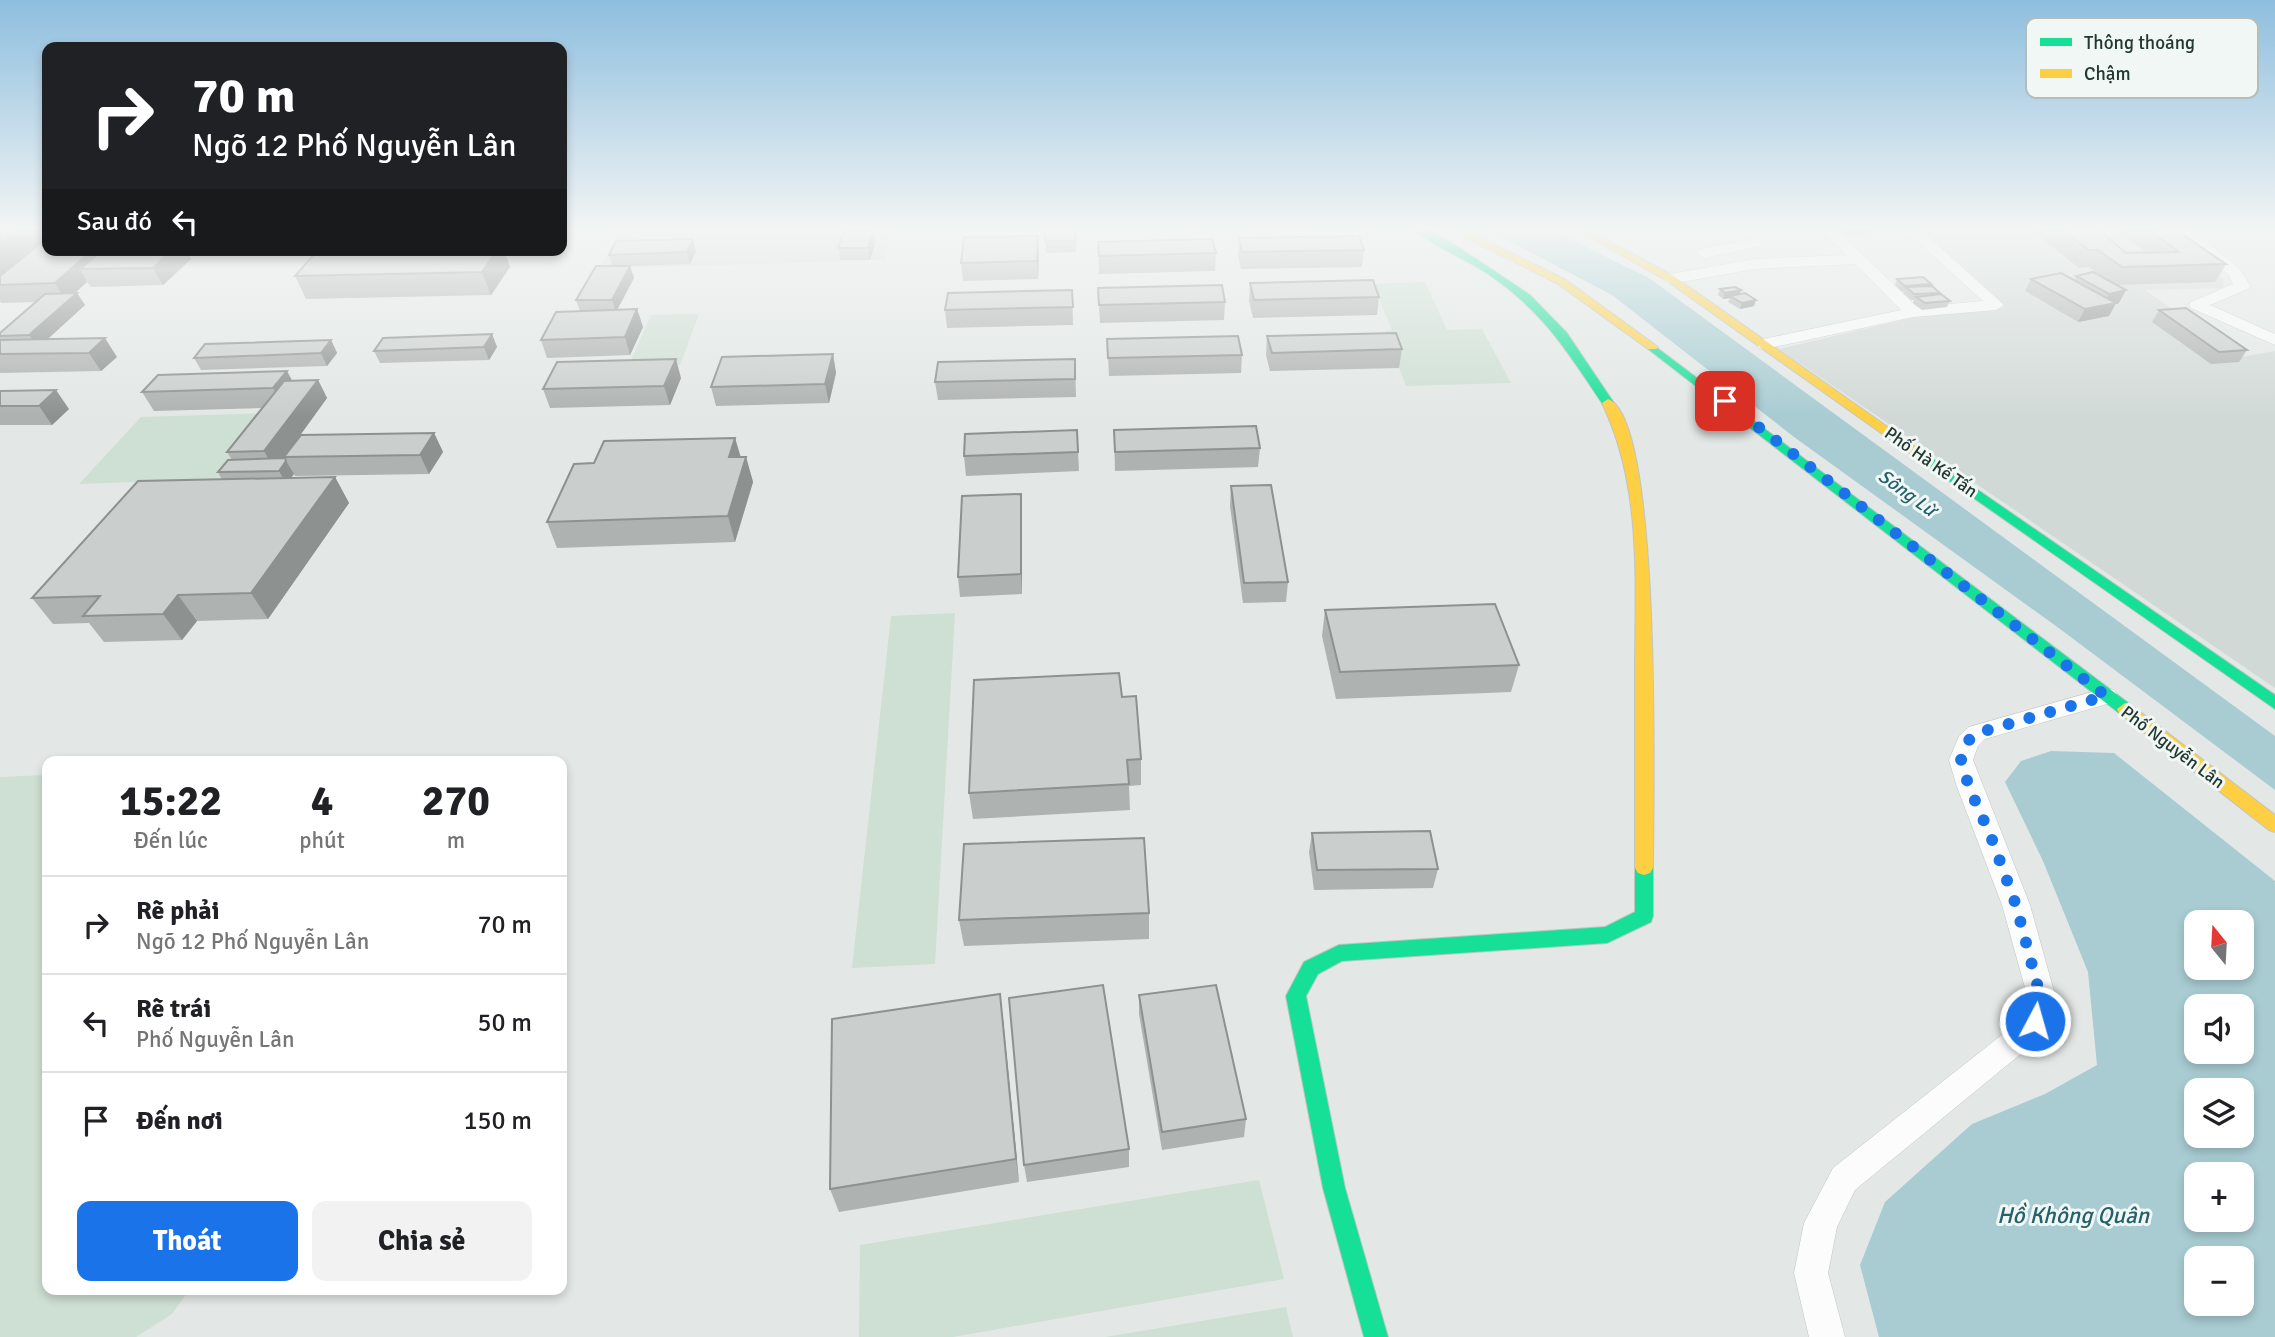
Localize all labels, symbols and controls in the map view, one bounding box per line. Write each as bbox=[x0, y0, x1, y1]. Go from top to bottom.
legend bbox=[2026, 18, 2258, 98]
text: Thông thoáng bbox=[2084, 31, 2195, 55]
text: Chậm bbox=[2084, 62, 2131, 86]
text: 70 m bbox=[192, 66, 295, 126]
icon: right bbox=[77, 70, 168, 161]
text: Ngõ 12 Phố Nguyễn Lân bbox=[192, 126, 516, 165]
icon: left bbox=[166, 203, 204, 241]
text: Sau đó bbox=[77, 206, 152, 238]
pin bbox=[1695, 371, 1755, 431]
icon: arrive bbox=[1706, 382, 1744, 420]
street label: Phố Hà Kế Tấn bbox=[1880, 422, 1982, 502]
water label: Sông Lừ bbox=[1874, 464, 1943, 524]
street label: Phố Nguyễn Lân bbox=[2117, 701, 2229, 793]
text: 15:22 bbox=[119, 776, 222, 827]
text: 4 bbox=[311, 776, 333, 827]
text: 270 bbox=[422, 776, 490, 827]
text: Đến lúc bbox=[134, 826, 208, 855]
text: phút bbox=[299, 826, 345, 855]
text: m bbox=[447, 826, 465, 855]
text: Rẽ phải bbox=[136, 895, 220, 927]
icon: right bbox=[77, 906, 115, 944]
text: 70 m bbox=[477, 909, 532, 941]
north arrow bbox=[2184, 910, 2254, 980]
map controls bbox=[2184, 910, 2254, 1316]
text: Ngõ 12 Phố Nguyễn Lân bbox=[136, 927, 369, 956]
position arrow bbox=[1998, 984, 2072, 1058]
text: Rẽ trái bbox=[136, 993, 211, 1025]
button: sound bbox=[2184, 994, 2254, 1064]
icon: left bbox=[77, 1004, 115, 1042]
text: 50 m bbox=[477, 1007, 532, 1039]
text: Phố Nguyễn Lân bbox=[136, 1025, 295, 1054]
button: layers bbox=[2184, 1078, 2254, 1148]
icon: arrive bbox=[77, 1102, 115, 1140]
text: Đến nơi bbox=[136, 1105, 223, 1137]
text: 150 m bbox=[463, 1105, 532, 1137]
button: + bbox=[2184, 1162, 2254, 1232]
button: Thoát bbox=[77, 1201, 298, 1281]
button: Chia sẻ bbox=[312, 1201, 532, 1281]
water label: Hồ Không Quân bbox=[1997, 1201, 2151, 1230]
button: − bbox=[2184, 1246, 2254, 1316]

